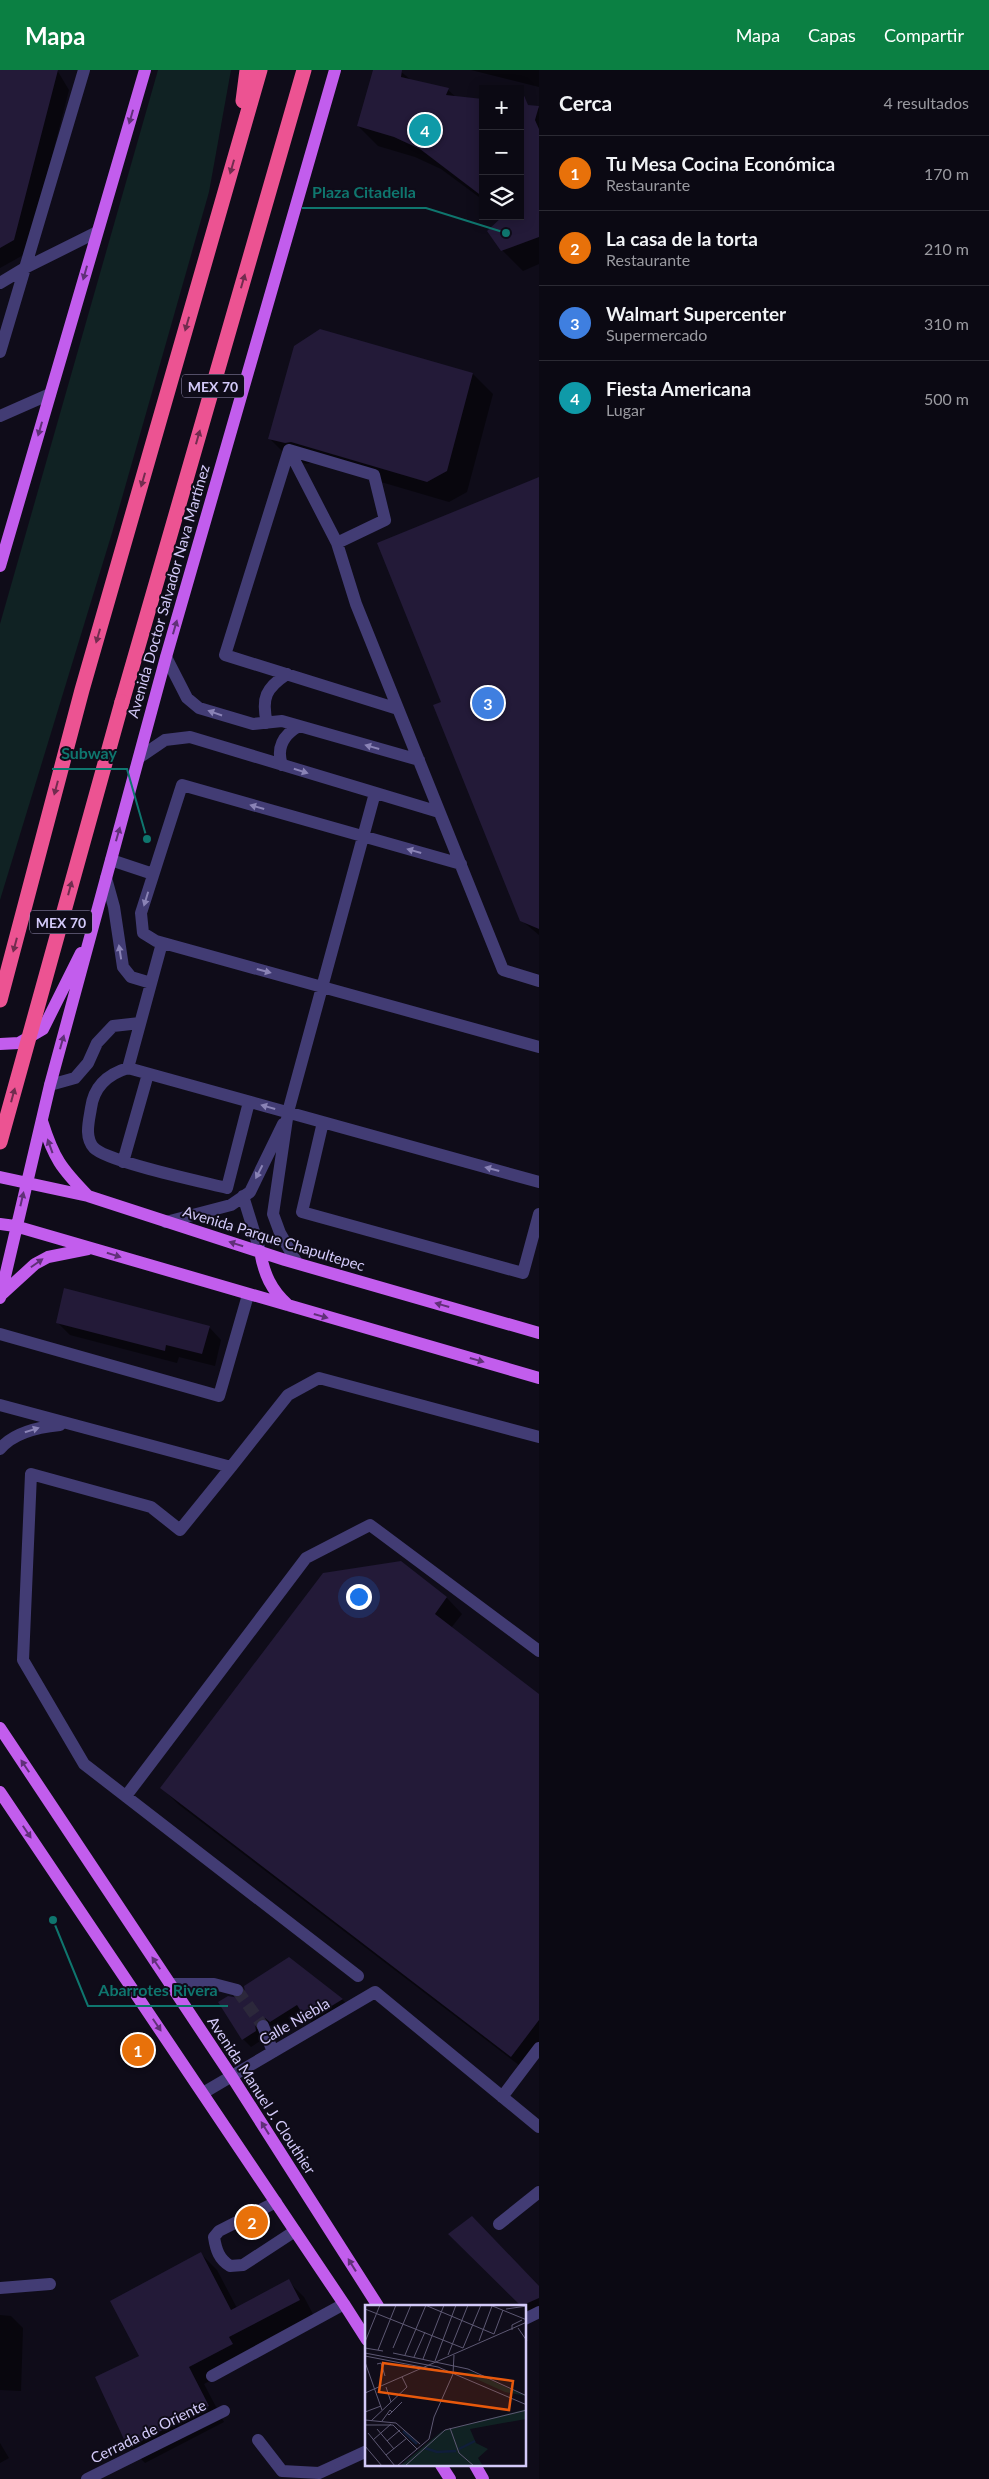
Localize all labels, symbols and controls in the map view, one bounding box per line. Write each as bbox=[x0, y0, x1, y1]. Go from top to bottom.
text: Mapa bbox=[25, 21, 85, 50]
text: Mapa bbox=[736, 24, 780, 46]
text: Capas bbox=[808, 24, 856, 46]
text: Compartir bbox=[884, 24, 964, 46]
map controls bbox=[479, 85, 524, 220]
button: + bbox=[479, 85, 524, 130]
text: Cerca bbox=[559, 90, 612, 115]
text: 4 resultados bbox=[883, 93, 969, 112]
one-way arrow bbox=[126, 109, 134, 124]
pin: 4 bbox=[409, 111, 441, 149]
button: − bbox=[479, 130, 524, 175]
text: Tu Mesa Cocina Económica bbox=[606, 152, 835, 175]
one-way arrow bbox=[228, 160, 236, 175]
text: 1 bbox=[570, 164, 580, 183]
text: 170 m bbox=[924, 164, 969, 183]
button: layers bbox=[479, 175, 524, 220]
text: Restaurante bbox=[606, 175, 690, 194]
callout: Plaza Citadella bbox=[302, 177, 426, 208]
text: Plaza Citadella bbox=[312, 182, 416, 201]
text: La casa de la torta bbox=[606, 227, 758, 250]
text: 2 bbox=[570, 239, 580, 258]
text: 210 m bbox=[924, 239, 969, 258]
text: Restaurante bbox=[606, 250, 690, 269]
one-way arrow bbox=[81, 265, 89, 280]
one-way arrow bbox=[240, 273, 248, 288]
text: Walmart Supercenter bbox=[606, 302, 786, 325]
text: 3 bbox=[570, 314, 580, 333]
text: 310 m bbox=[924, 314, 969, 333]
one-way arrow bbox=[183, 316, 191, 331]
text: Supermercado bbox=[606, 325, 707, 344]
road number: MEX 70 bbox=[182, 374, 244, 398]
text: Fiesta Americana bbox=[606, 377, 751, 400]
text: 4 bbox=[570, 389, 580, 408]
text: 500 m bbox=[924, 389, 969, 408]
text: Lugar bbox=[606, 400, 645, 419]
one-way arrow bbox=[35, 421, 43, 436]
one-way arrow bbox=[195, 429, 203, 444]
street label: Avenida Doctor Salvador Nava Martínez bbox=[123, 462, 213, 720]
one-way arrow bbox=[138, 472, 146, 487]
one-way arrow bbox=[171, 619, 179, 634]
one-way arrow bbox=[93, 629, 101, 644]
pin: 3 bbox=[472, 684, 504, 722]
one-way arrow bbox=[207, 709, 222, 717]
callout: Subway bbox=[52, 738, 127, 769]
text: Subway bbox=[61, 743, 117, 762]
one-way arrow bbox=[364, 743, 380, 751]
one-way arrow bbox=[294, 767, 309, 775]
one-way arrow bbox=[52, 780, 60, 795]
one-way arrow bbox=[250, 802, 265, 810]
one-way arrow bbox=[115, 827, 123, 842]
one-way arrow bbox=[406, 847, 421, 855]
one-way arrow bbox=[67, 880, 75, 895]
one-way arrow bbox=[141, 891, 149, 906]
road number: MEX 70 bbox=[30, 910, 92, 934]
one-way arrow bbox=[10, 937, 18, 952]
one-way arrow bbox=[116, 944, 124, 960]
one-way arrow bbox=[257, 967, 272, 975]
one-way arrow bbox=[58, 1034, 66, 1049]
one-way arrow bbox=[9, 1088, 17, 1103]
one-way arrow bbox=[260, 1102, 275, 1110]
one-way arrow bbox=[46, 1138, 54, 1153]
one-way arrow bbox=[484, 1164, 499, 1172]
one-way arrow bbox=[255, 1165, 263, 1179]
one-way arrow bbox=[18, 1192, 26, 1207]
street label: Avenida Parque Chapultepec bbox=[181, 1202, 367, 1274]
one-way arrow bbox=[228, 1240, 243, 1247]
one-way arrow bbox=[107, 1252, 122, 1260]
one-way arrow bbox=[31, 1259, 44, 1268]
one-way arrow bbox=[434, 1300, 449, 1308]
one-way arrow bbox=[313, 1312, 328, 1320]
one-way arrow bbox=[470, 1357, 485, 1365]
one-way arrow bbox=[25, 1425, 40, 1433]
your location bbox=[346, 1584, 372, 1610]
one-way arrow bbox=[21, 1760, 30, 1773]
one-way arrow bbox=[22, 1825, 32, 1839]
one-way arrow bbox=[151, 1957, 161, 1970]
callout: Abarrotes Rivera bbox=[88, 1975, 228, 2006]
text: Abarrotes Rivera bbox=[97, 1980, 218, 1999]
street label: Calle Niebla bbox=[255, 1994, 333, 2048]
street label: Avenida Manuel J. Clouthier bbox=[204, 2013, 320, 2178]
one-way arrow bbox=[152, 2018, 162, 2032]
pin: 1 bbox=[122, 2031, 154, 2069]
one-way arrow bbox=[260, 2122, 269, 2135]
pin: 2 bbox=[236, 2203, 268, 2241]
one-way arrow bbox=[347, 2259, 357, 2272]
inset map bbox=[365, 2305, 526, 2466]
street label: Cerrada de Oriente bbox=[87, 2395, 209, 2467]

